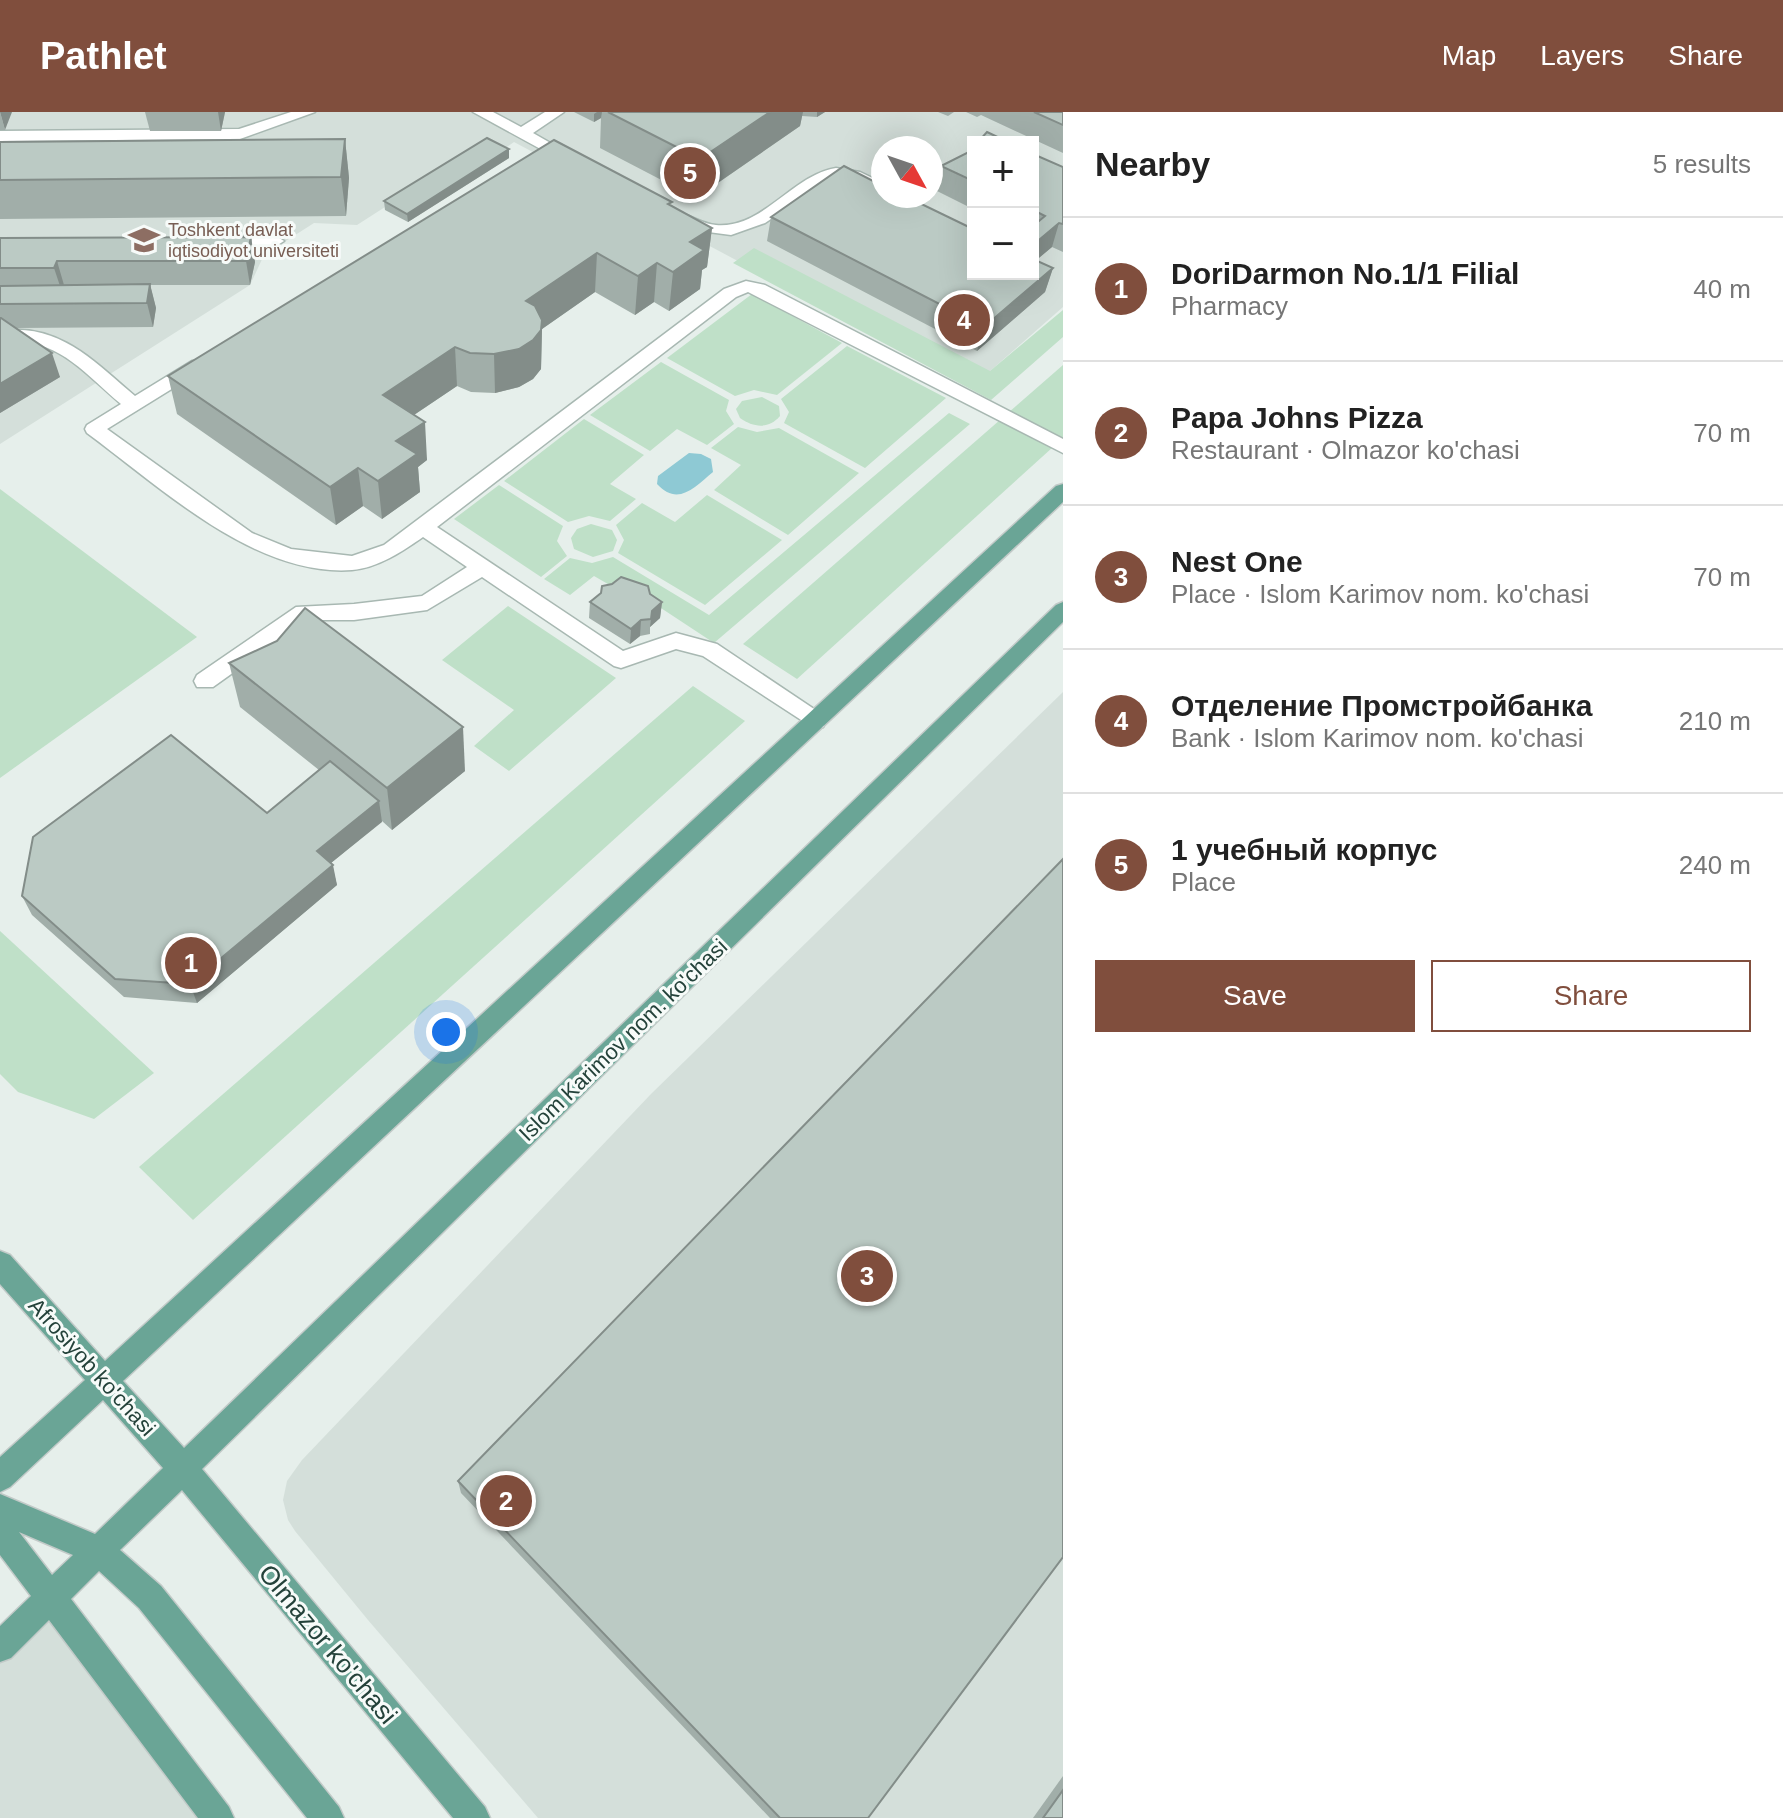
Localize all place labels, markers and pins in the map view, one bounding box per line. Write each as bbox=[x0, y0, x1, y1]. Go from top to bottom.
pin: 5 bbox=[664, 143, 716, 203]
place label: Toshkent davlat iqtisodiyot universiteti bbox=[168, 220, 339, 261]
school or university icon: Toshkent davlat iqtisodiyot universiteti bbox=[127, 223, 161, 257]
pin: 4 bbox=[938, 290, 990, 350]
pin: 1 bbox=[165, 933, 217, 993]
pin: 3 bbox=[841, 1246, 893, 1306]
pin: 2 bbox=[480, 1471, 532, 1531]

